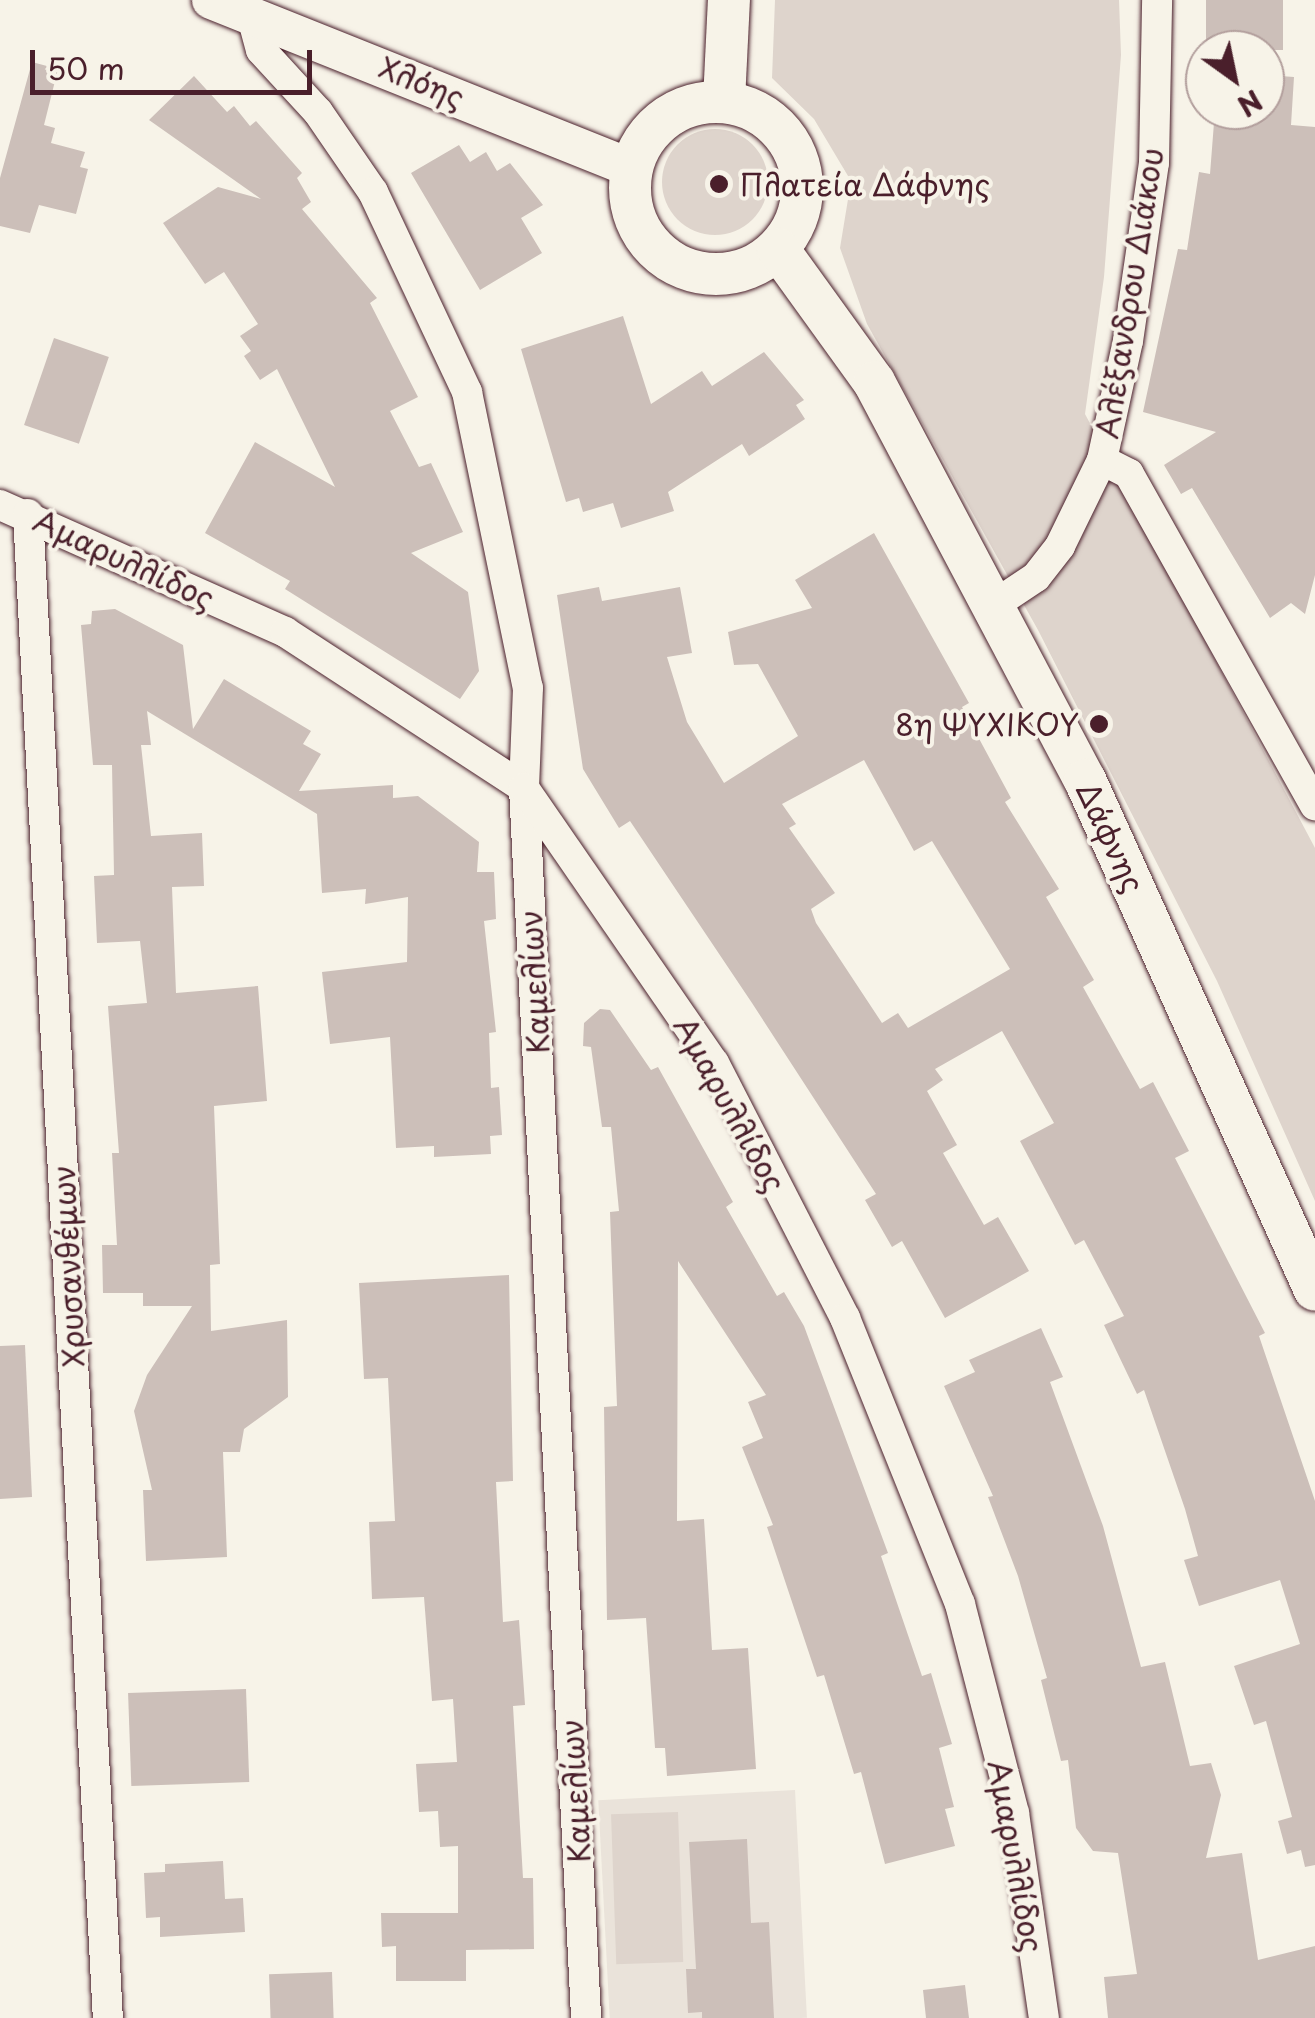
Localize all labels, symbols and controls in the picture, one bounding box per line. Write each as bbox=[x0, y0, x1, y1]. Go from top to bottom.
scale bar bbox=[35, 30, 318, 92]
north arrow bbox=[1185, 30, 1285, 130]
text: 50 m bbox=[47, 45, 125, 90]
street label: Χλόης bbox=[374, 49, 470, 115]
text: N bbox=[1230, 80, 1272, 128]
street label: Αλέξανδρου Διάκου bbox=[1088, 146, 1170, 440]
place label: Πλατεία Δάφνης bbox=[739, 166, 990, 202]
marker: Πλατεία Δάφνης bbox=[708, 173, 730, 195]
street label: Αμαρυλλίδος bbox=[28, 502, 220, 616]
place label: 8η ΨΥΧΙΚΟΥ bbox=[894, 706, 1079, 742]
marker: 8η ΨΥΧΙΚΟΥ bbox=[1088, 713, 1110, 735]
street label: Δάφνης bbox=[1070, 776, 1152, 898]
street label: Καμελίων bbox=[512, 909, 556, 1055]
street label: Αμαρυλλίδος bbox=[667, 1010, 793, 1198]
street label: Χρυσανθέμων bbox=[45, 1164, 91, 1368]
street label: Καμελίων bbox=[553, 1718, 597, 1864]
street label: Αμαρυλλίδος bbox=[981, 1757, 1051, 1955]

